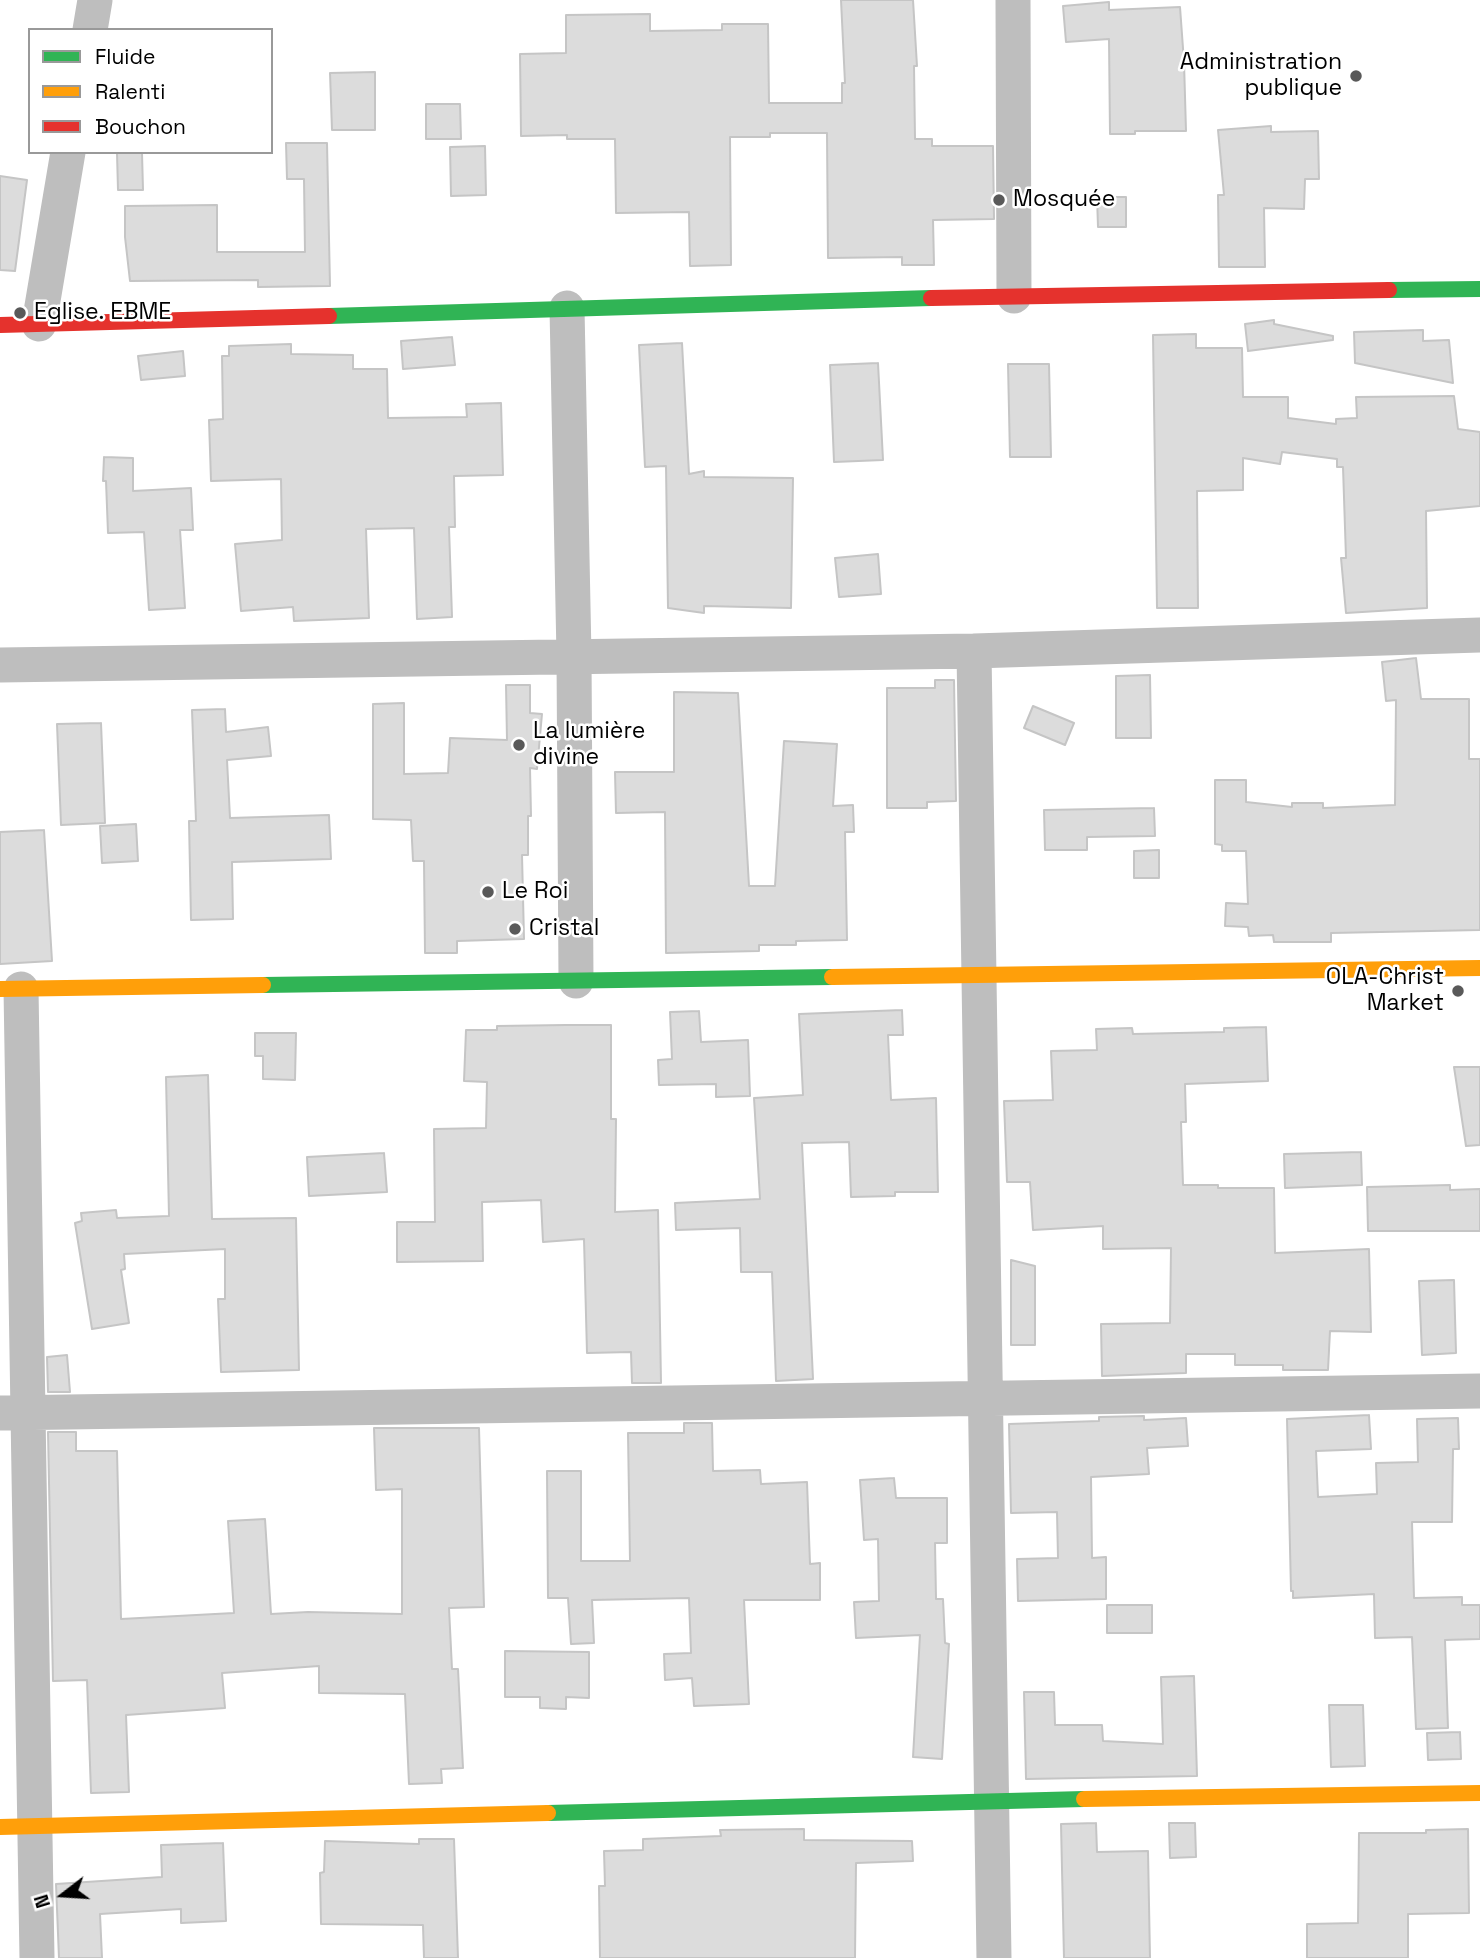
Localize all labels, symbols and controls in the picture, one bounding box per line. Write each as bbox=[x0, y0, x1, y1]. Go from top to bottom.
legend bbox=[28, 28, 273, 154]
text: Fluide bbox=[95, 43, 155, 70]
place label: Administration publique bbox=[1180, 49, 1342, 103]
marker: Administration publique bbox=[1348, 68, 1364, 84]
text: Ralenti bbox=[95, 78, 165, 105]
text: Bouchon bbox=[95, 113, 186, 140]
place label: Mosquée bbox=[1013, 186, 1115, 214]
marker: Mosquée bbox=[991, 192, 1007, 208]
place label: Eglise. EBME bbox=[34, 299, 171, 327]
marker: Eglise. EBME bbox=[12, 305, 28, 321]
place label: La lumière divine bbox=[533, 718, 645, 772]
marker: La lumière divine bbox=[511, 737, 527, 753]
place label: Le Roi bbox=[502, 878, 568, 906]
marker: Le Roi bbox=[480, 884, 496, 900]
place label: Cristal bbox=[529, 915, 599, 943]
marker: Cristal bbox=[507, 921, 523, 937]
place label: OLA-Christ Market bbox=[1326, 964, 1444, 1018]
marker: OLA-Christ Market bbox=[1450, 983, 1466, 999]
north arrow bbox=[28, 1860, 98, 1930]
text: N bbox=[29, 1892, 56, 1911]

